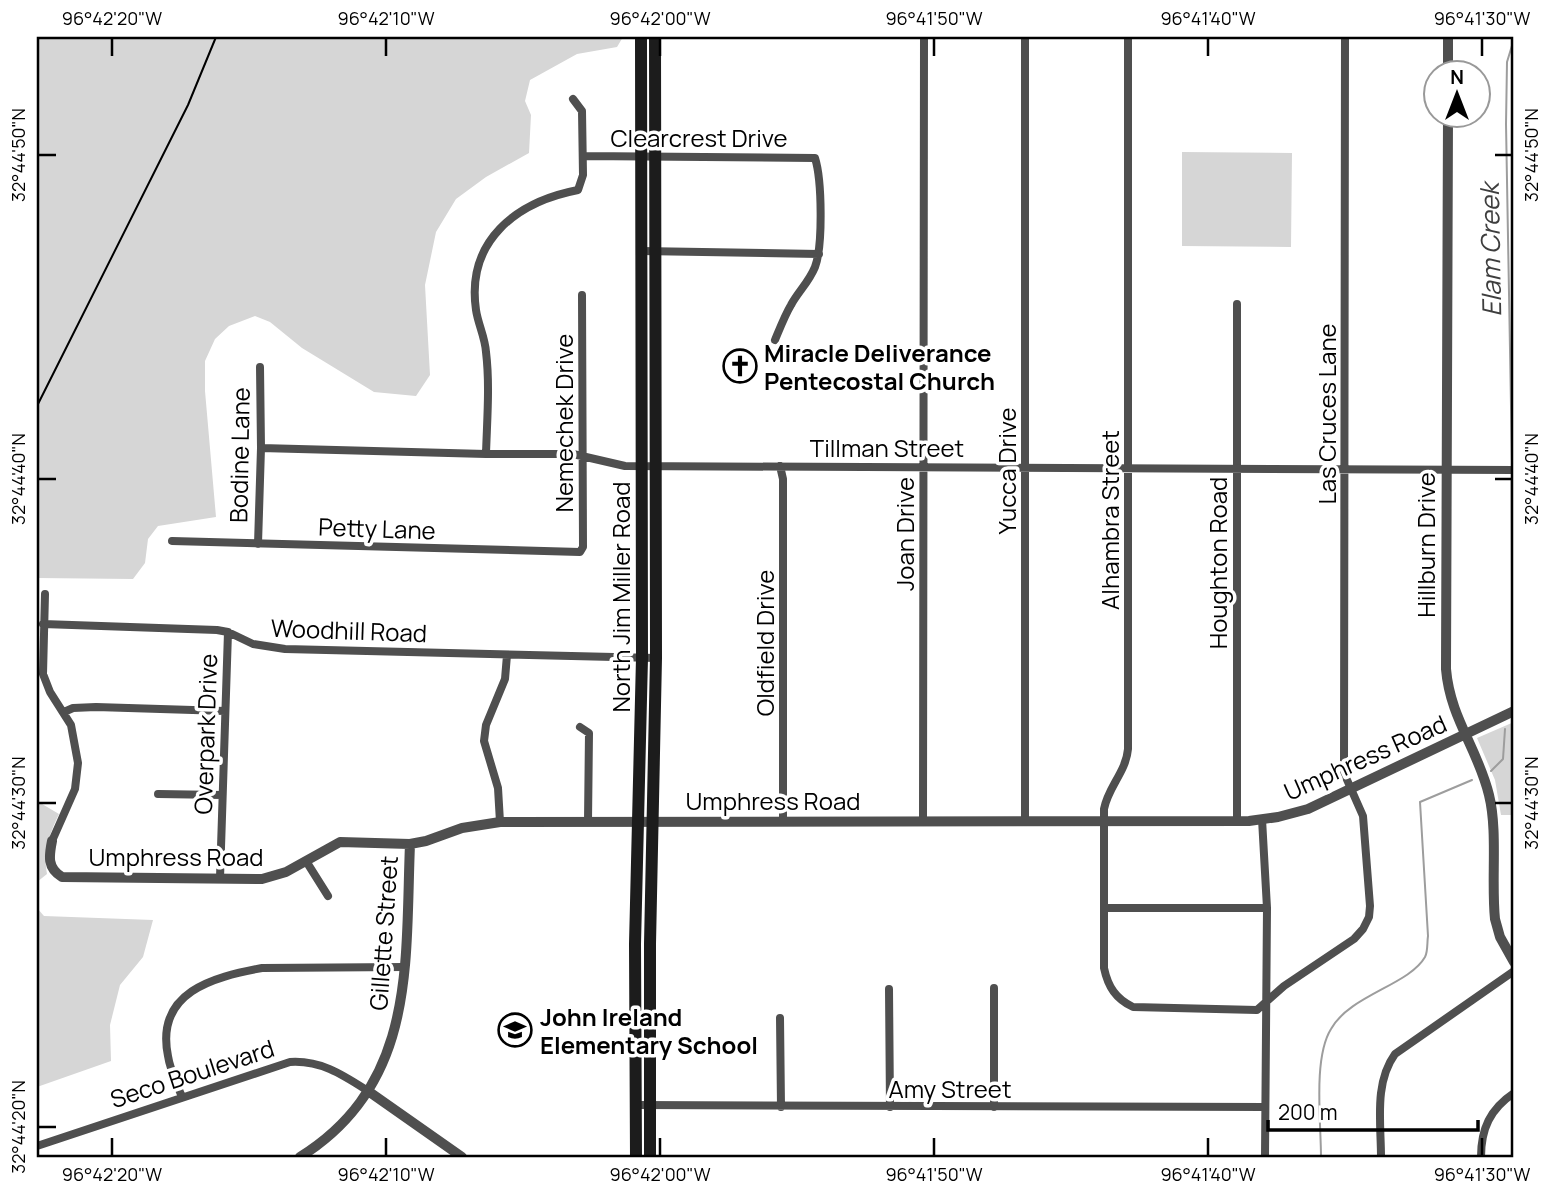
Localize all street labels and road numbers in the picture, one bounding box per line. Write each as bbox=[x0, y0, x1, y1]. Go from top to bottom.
street label: Clearcrest Drive bbox=[610, 121, 788, 154]
street label: Las Cruces Lane bbox=[1310, 323, 1343, 505]
street label: Nemechek Drive bbox=[547, 334, 580, 512]
street label: Bodine Lane bbox=[221, 387, 257, 523]
street label: Yucca Drive bbox=[990, 407, 1023, 535]
street label: Alhambra Street bbox=[1093, 430, 1126, 610]
street label: Tillman Street bbox=[810, 431, 964, 464]
street label: Hillburn Drive bbox=[1409, 472, 1442, 618]
street label: Joan Drive bbox=[888, 477, 921, 591]
street label: Houghton Road bbox=[1201, 477, 1234, 649]
street label: North Jim Miller Road bbox=[604, 481, 637, 713]
street label: Petty Lane bbox=[318, 509, 436, 547]
street label: Oldfield Drive bbox=[748, 570, 781, 716]
street label: Woodhill Road bbox=[270, 611, 428, 649]
street label: Overpark Drive bbox=[186, 653, 224, 815]
street label: Umphress Road bbox=[1278, 706, 1452, 808]
street label: Umphress Road bbox=[686, 784, 861, 817]
street label: Umphress Road bbox=[89, 840, 264, 873]
street label: Gillette Street bbox=[361, 855, 405, 1011]
street label: Seco Boulevard bbox=[106, 1031, 278, 1115]
street label: Amy Street bbox=[888, 1072, 1012, 1105]

